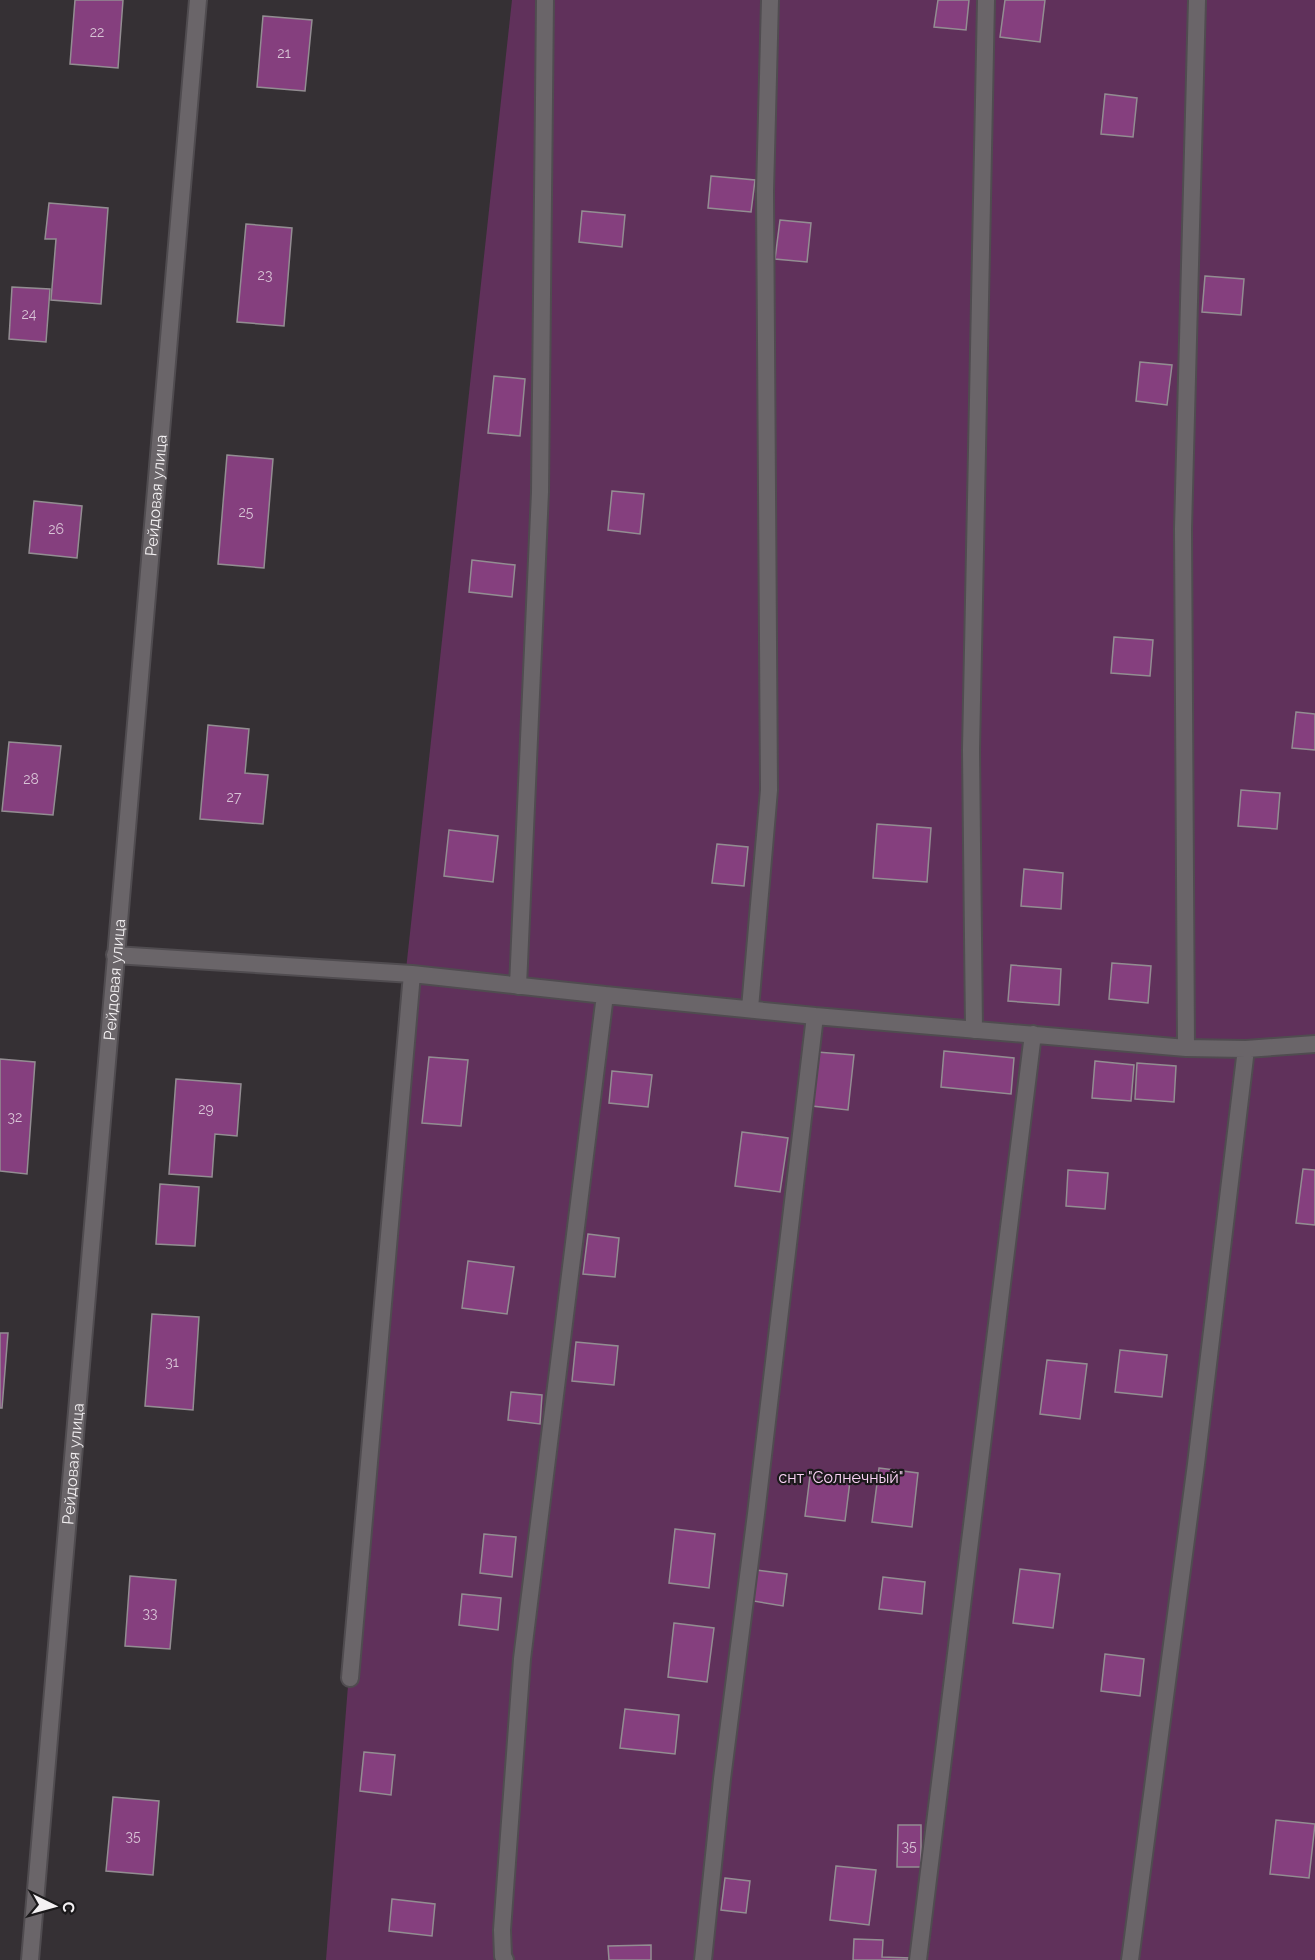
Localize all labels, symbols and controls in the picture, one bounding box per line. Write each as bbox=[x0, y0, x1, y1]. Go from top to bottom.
house number: 22 bbox=[90, 24, 104, 40]
house number: 21 bbox=[277, 45, 291, 61]
house number: 23 bbox=[258, 267, 272, 283]
house number: 24 bbox=[22, 306, 37, 322]
street label: Рейдовая улица bbox=[141, 434, 170, 557]
house number: 25 bbox=[239, 504, 254, 520]
house number: 26 bbox=[48, 521, 64, 537]
house number: 28 bbox=[23, 771, 39, 787]
house number: 27 bbox=[227, 789, 242, 805]
street label: Рейдовая улица bbox=[99, 918, 129, 1041]
house number: 29 bbox=[198, 1101, 214, 1117]
house number: 32 bbox=[8, 1109, 22, 1125]
house number: 31 bbox=[165, 1354, 179, 1370]
street label: Рейдовая улица bbox=[58, 1402, 87, 1526]
park label: снт "Солнечный" bbox=[778, 1468, 904, 1487]
house number: 33 bbox=[143, 1605, 157, 1621]
house number: 35 bbox=[125, 1828, 141, 1844]
house number: 35 bbox=[901, 1838, 917, 1854]
north arrow bbox=[24, 1876, 84, 1936]
text: С bbox=[59, 1901, 78, 1914]

